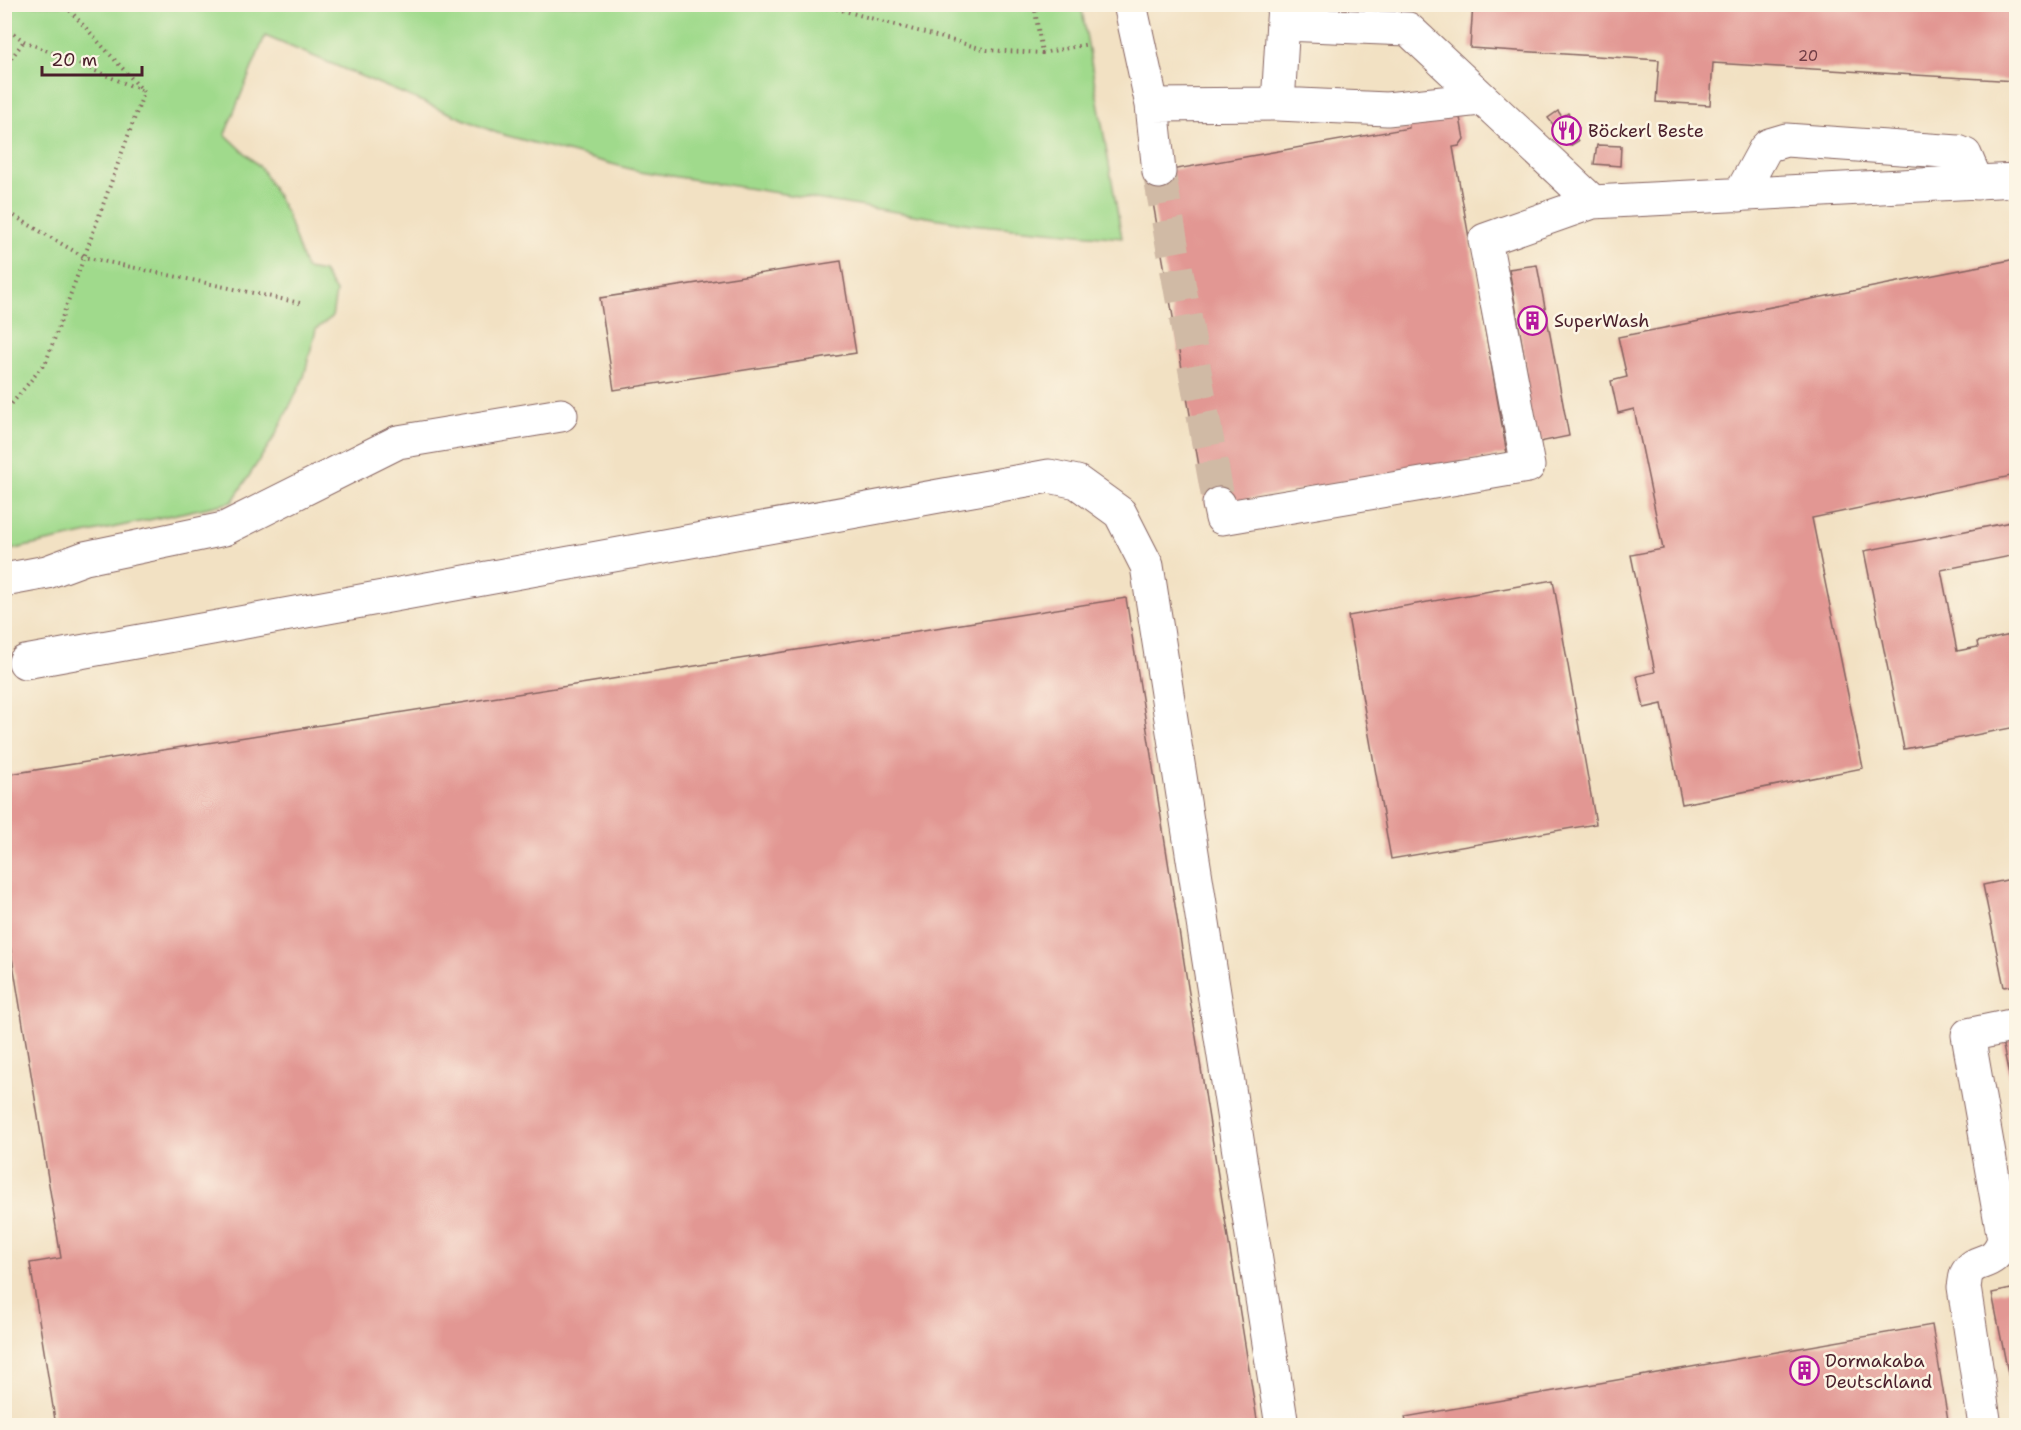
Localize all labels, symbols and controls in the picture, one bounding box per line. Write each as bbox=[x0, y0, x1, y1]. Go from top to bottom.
scale bar bbox=[42, 39, 142, 77]
house number: 20 bbox=[1798, 46, 1818, 66]
text: 20 m bbox=[51, 48, 97, 72]
restaurant icon: Böckerl Beste bbox=[1551, 115, 1583, 147]
place label: Böckerl Beste bbox=[1588, 119, 1704, 143]
building icon: SuperWash bbox=[1517, 305, 1549, 337]
place label: SuperWash bbox=[1554, 309, 1650, 333]
place label: Dormakaba Deutschland bbox=[1825, 1349, 1932, 1394]
building icon: Dormakaba Deutschland bbox=[1788, 1355, 1820, 1387]

